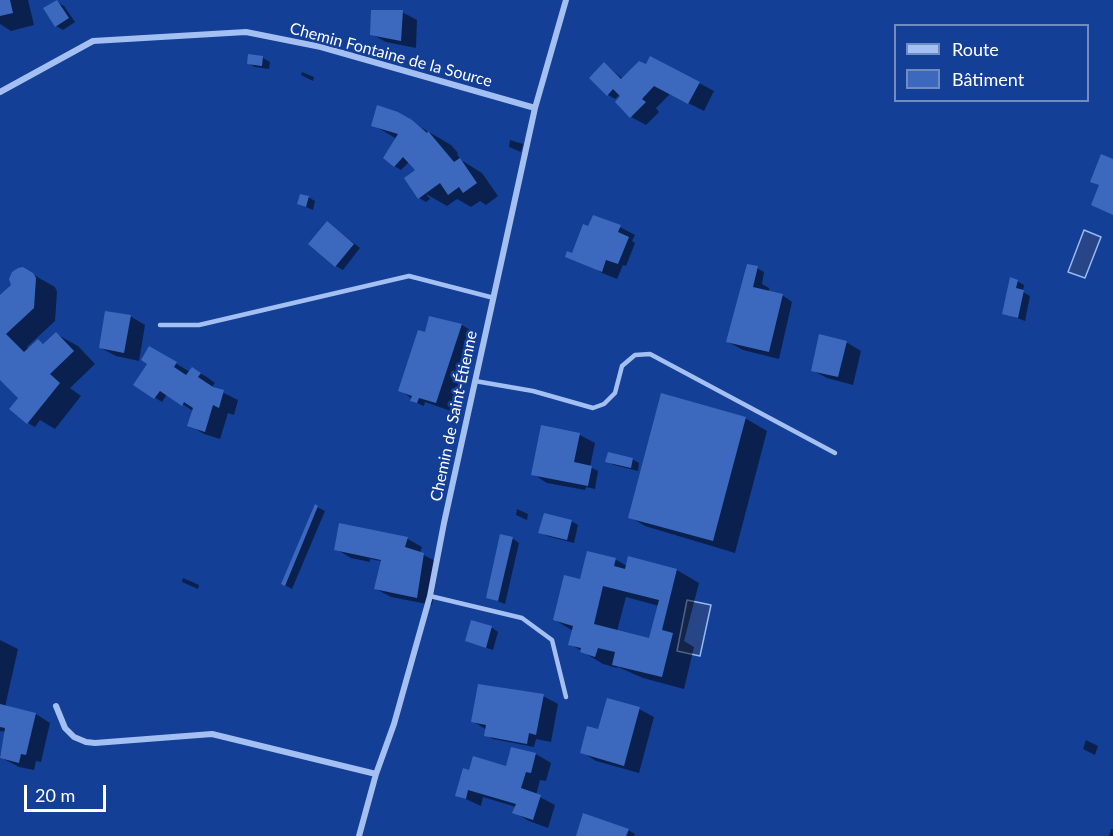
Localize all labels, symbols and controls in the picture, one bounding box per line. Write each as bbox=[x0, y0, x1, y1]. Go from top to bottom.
street label: Chemin Fontaine de la Source bbox=[288, 19, 494, 91]
legend bbox=[894, 24, 1089, 102]
text: Route bbox=[952, 38, 999, 60]
text: Bâtiment bbox=[952, 68, 1024, 90]
street label: Chemin de Saint-Étienne bbox=[427, 329, 481, 503]
scale bar bbox=[27, 773, 110, 811]
text: 20 m bbox=[35, 784, 75, 806]

